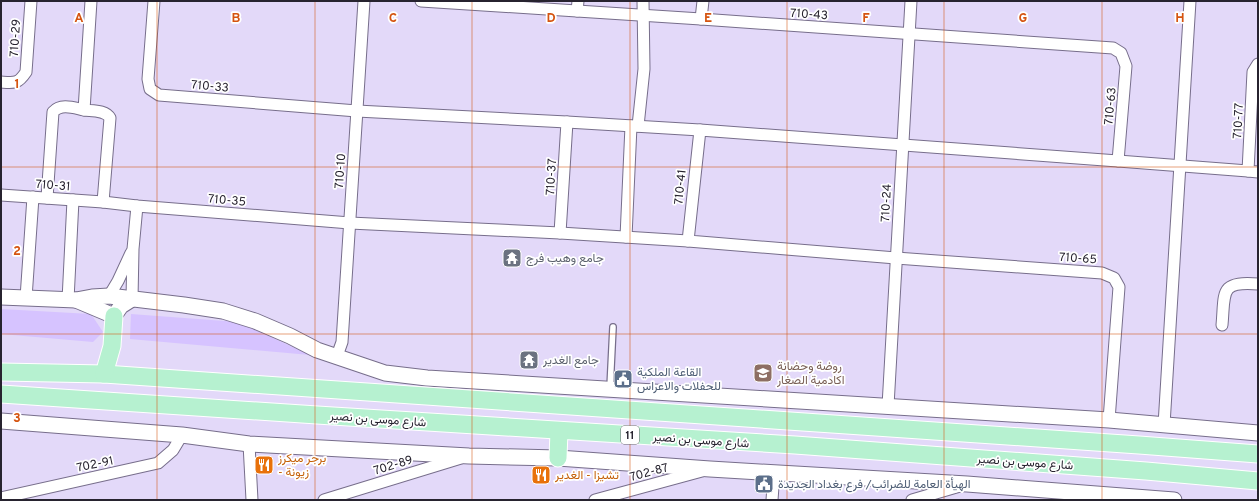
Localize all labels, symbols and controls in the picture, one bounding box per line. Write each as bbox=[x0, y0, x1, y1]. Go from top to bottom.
street label: 710-43 bbox=[789, 6, 829, 24]
text: A bbox=[74, 11, 84, 27]
text: B bbox=[232, 11, 241, 27]
text: C bbox=[389, 11, 397, 27]
text: D bbox=[546, 11, 556, 27]
text: E bbox=[704, 11, 712, 27]
text: F bbox=[862, 11, 870, 27]
text: G bbox=[1019, 11, 1028, 27]
text: H bbox=[1175, 11, 1185, 27]
street label: 710-29 bbox=[7, 19, 25, 58]
text: 1 bbox=[14, 77, 20, 93]
street label: 710-33 bbox=[190, 77, 229, 97]
street label: 710-63 bbox=[1101, 87, 1121, 126]
street label: 710-77 bbox=[1230, 103, 1248, 139]
street label: 710-10 bbox=[332, 153, 350, 189]
street label: 710-37 bbox=[543, 158, 561, 196]
street label: 710-41 bbox=[671, 169, 691, 206]
street label: 710-31 bbox=[35, 177, 71, 195]
street label: 710-24 bbox=[878, 184, 896, 223]
street label: 710-35 bbox=[207, 191, 247, 211]
text: 2 bbox=[13, 244, 21, 260]
temple icon: جامع وهيب فرج bbox=[501, 247, 523, 269]
street label: 710-65 bbox=[1058, 250, 1097, 268]
place label: جامع وهيب فرج bbox=[526, 251, 604, 267]
temple icon: جامع الغدير bbox=[518, 349, 540, 371]
place label: جامع الغدير bbox=[542, 353, 599, 369]
place label: روضة وحضانة اكادمية الصغار bbox=[776, 359, 844, 389]
school or university icon: روضة وحضانة اكادمية الصغار bbox=[752, 362, 774, 384]
place label: القاعة الملكية للحفلات والاعراس bbox=[637, 365, 721, 395]
public building icon: القاعة الملكية للحفلات والاعراس bbox=[612, 368, 634, 390]
street label: شارع موسى بن نصير bbox=[328, 409, 427, 431]
text: 3 bbox=[13, 411, 21, 427]
road number: 11 bbox=[621, 426, 639, 444]
street label: شارع موسى بن نصير bbox=[651, 430, 750, 452]
place label: برجر ميكرز - زيونة bbox=[277, 451, 326, 481]
street label: 702-89 bbox=[372, 452, 415, 479]
street label: شارع موسى بن نصير bbox=[975, 452, 1074, 474]
street label: 702-91 bbox=[75, 453, 115, 477]
restaurant icon: برجر ميكرز - زيونة bbox=[253, 454, 275, 476]
street label: 702-87 bbox=[628, 460, 670, 486]
restaurant icon: تشيزا - الغدير bbox=[530, 464, 552, 486]
place label: تشيزا - الغدير bbox=[554, 468, 619, 484]
public building icon: الهيأة العامة للضرائب/ فرع بغداد الجديدة bbox=[753, 473, 775, 495]
place label: الهيأة العامة للضرائب/ فرع بغداد الجديدة bbox=[778, 477, 971, 493]

